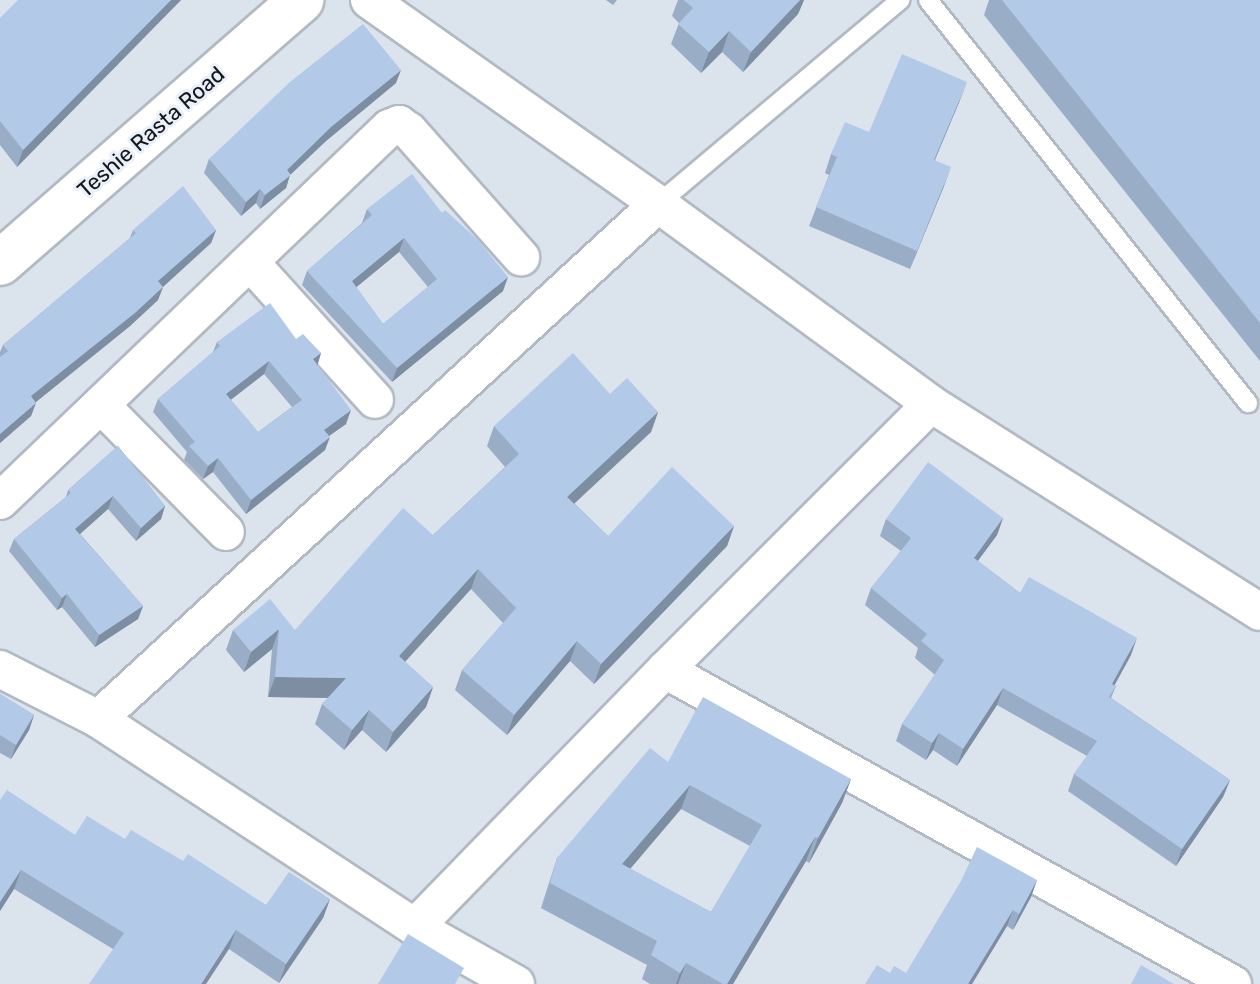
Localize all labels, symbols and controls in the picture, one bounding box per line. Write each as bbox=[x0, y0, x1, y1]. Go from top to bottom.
street label: Teshie Rasta Road bbox=[72, 61, 230, 203]

